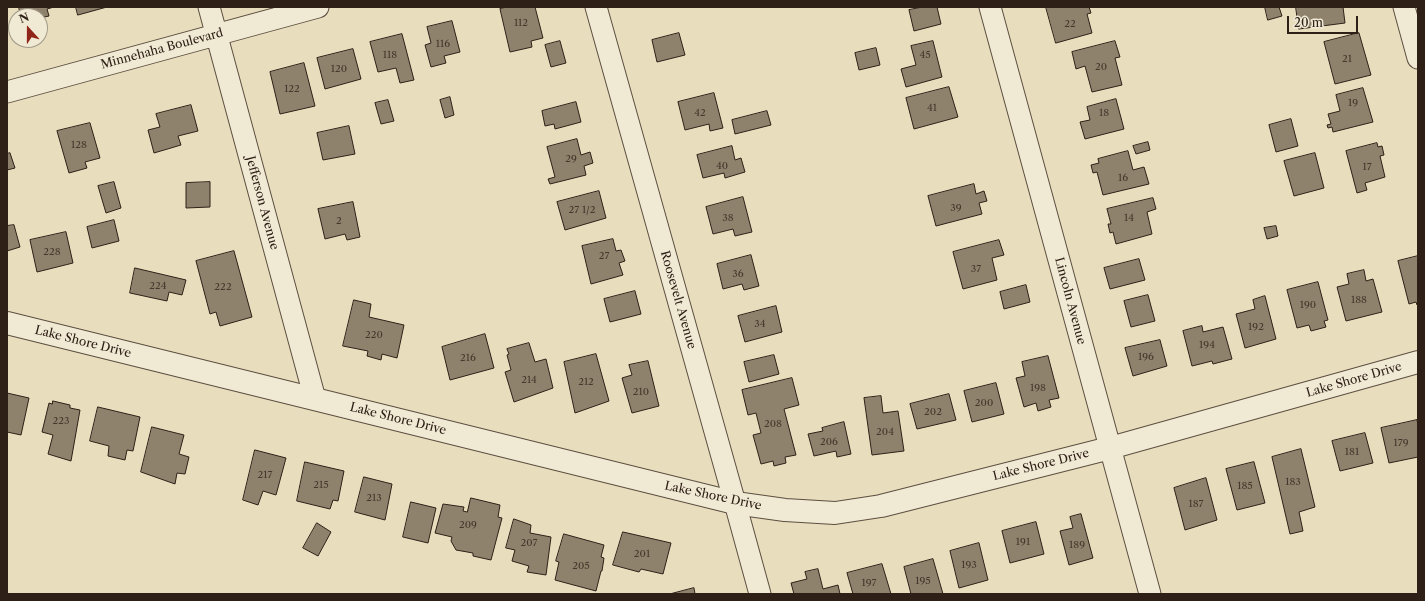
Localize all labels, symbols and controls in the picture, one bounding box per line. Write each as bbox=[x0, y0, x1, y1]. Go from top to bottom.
north arrow bbox=[8, 8, 48, 48]
scale bar bbox=[1289, 8, 1360, 34]
text: N bbox=[17, 9, 31, 26]
text: 20 m bbox=[1294, 15, 1323, 30]
house number: 112 bbox=[514, 17, 528, 29]
house number: 22 bbox=[1064, 18, 1076, 30]
street label: Minnehaha Boulevard bbox=[99, 26, 225, 72]
house number: 116 bbox=[436, 38, 450, 50]
house number: 118 bbox=[383, 49, 397, 61]
house number: 45 bbox=[919, 49, 931, 61]
house number: 21 bbox=[1342, 53, 1352, 65]
house number: 20 bbox=[1095, 61, 1107, 73]
house number: 120 bbox=[331, 63, 347, 75]
house number: 122 bbox=[284, 83, 300, 95]
house number: 19 bbox=[1348, 97, 1358, 109]
house number: 41 bbox=[927, 102, 937, 114]
house number: 42 bbox=[694, 107, 706, 119]
house number: 18 bbox=[1099, 107, 1109, 119]
house number: 128 bbox=[71, 139, 87, 151]
house number: 29 bbox=[565, 153, 577, 165]
street label: Jefferson Avenue bbox=[243, 154, 281, 252]
house number: 40 bbox=[716, 160, 728, 172]
house number: 17 bbox=[1362, 161, 1372, 173]
house number: 16 bbox=[1118, 172, 1128, 184]
house number: 39 bbox=[950, 202, 962, 214]
house number: 27 1/2 bbox=[569, 204, 595, 216]
house number: 38 bbox=[722, 212, 734, 224]
house number: 14 bbox=[1124, 212, 1134, 224]
house number: 2 bbox=[336, 215, 342, 227]
house number: 228 bbox=[43, 246, 61, 258]
street label: Roosevelt Avenue bbox=[657, 249, 699, 351]
house number: 27 bbox=[599, 250, 609, 262]
street label: Lincoln Avenue bbox=[1051, 256, 1089, 346]
house number: 37 bbox=[971, 263, 981, 275]
house number: 36 bbox=[732, 268, 744, 280]
house number: 224 bbox=[149, 280, 167, 292]
house number: 222 bbox=[214, 281, 232, 293]
house number: 188 bbox=[1351, 294, 1367, 306]
house number: 190 bbox=[1300, 299, 1316, 311]
house number: 34 bbox=[754, 318, 766, 330]
house number: 192 bbox=[1248, 321, 1264, 333]
street label: Lake Shore Drive bbox=[33, 323, 133, 361]
house number: 220 bbox=[365, 329, 383, 341]
house number: 194 bbox=[1199, 339, 1215, 351]
house number: 196 bbox=[1138, 351, 1154, 363]
house number: 216 bbox=[460, 352, 476, 364]
street label: Lake Shore Drive bbox=[1305, 359, 1403, 401]
house number: 214 bbox=[521, 374, 537, 386]
house number: 212 bbox=[578, 376, 594, 388]
house number: 198 bbox=[1030, 382, 1046, 394]
house number: 210 bbox=[633, 386, 649, 398]
house number: 200 bbox=[975, 397, 993, 409]
street label: Lake Shore Drive bbox=[348, 400, 448, 438]
house number: 202 bbox=[924, 406, 942, 418]
house number: 223 bbox=[52, 415, 70, 427]
house number: 208 bbox=[764, 418, 782, 430]
house number: 204 bbox=[876, 426, 894, 438]
house number: 206 bbox=[820, 436, 838, 448]
house number: 179 bbox=[1394, 437, 1408, 449]
street label: Lake Shore Drive bbox=[991, 446, 1091, 484]
house number: 181 bbox=[1345, 446, 1359, 458]
house number: 217 bbox=[258, 469, 272, 481]
house number: 183 bbox=[1285, 476, 1301, 488]
house number: 215 bbox=[313, 479, 329, 491]
street label: Lake Shore Drive bbox=[663, 479, 763, 513]
house number: 185 bbox=[1237, 480, 1253, 492]
house number: 213 bbox=[366, 492, 382, 504]
house number: 187 bbox=[1188, 498, 1204, 510]
house number: 209 bbox=[459, 519, 477, 531]
house number: 191 bbox=[1016, 536, 1030, 548]
house number: 207 bbox=[520, 537, 538, 549]
house number: 189 bbox=[1069, 539, 1085, 551]
house number: 201 bbox=[634, 548, 650, 560]
house number: 193 bbox=[961, 559, 977, 571]
house number: 205 bbox=[572, 560, 590, 572]
house number: 195 bbox=[915, 575, 931, 587]
house number: 197 bbox=[862, 577, 876, 589]

